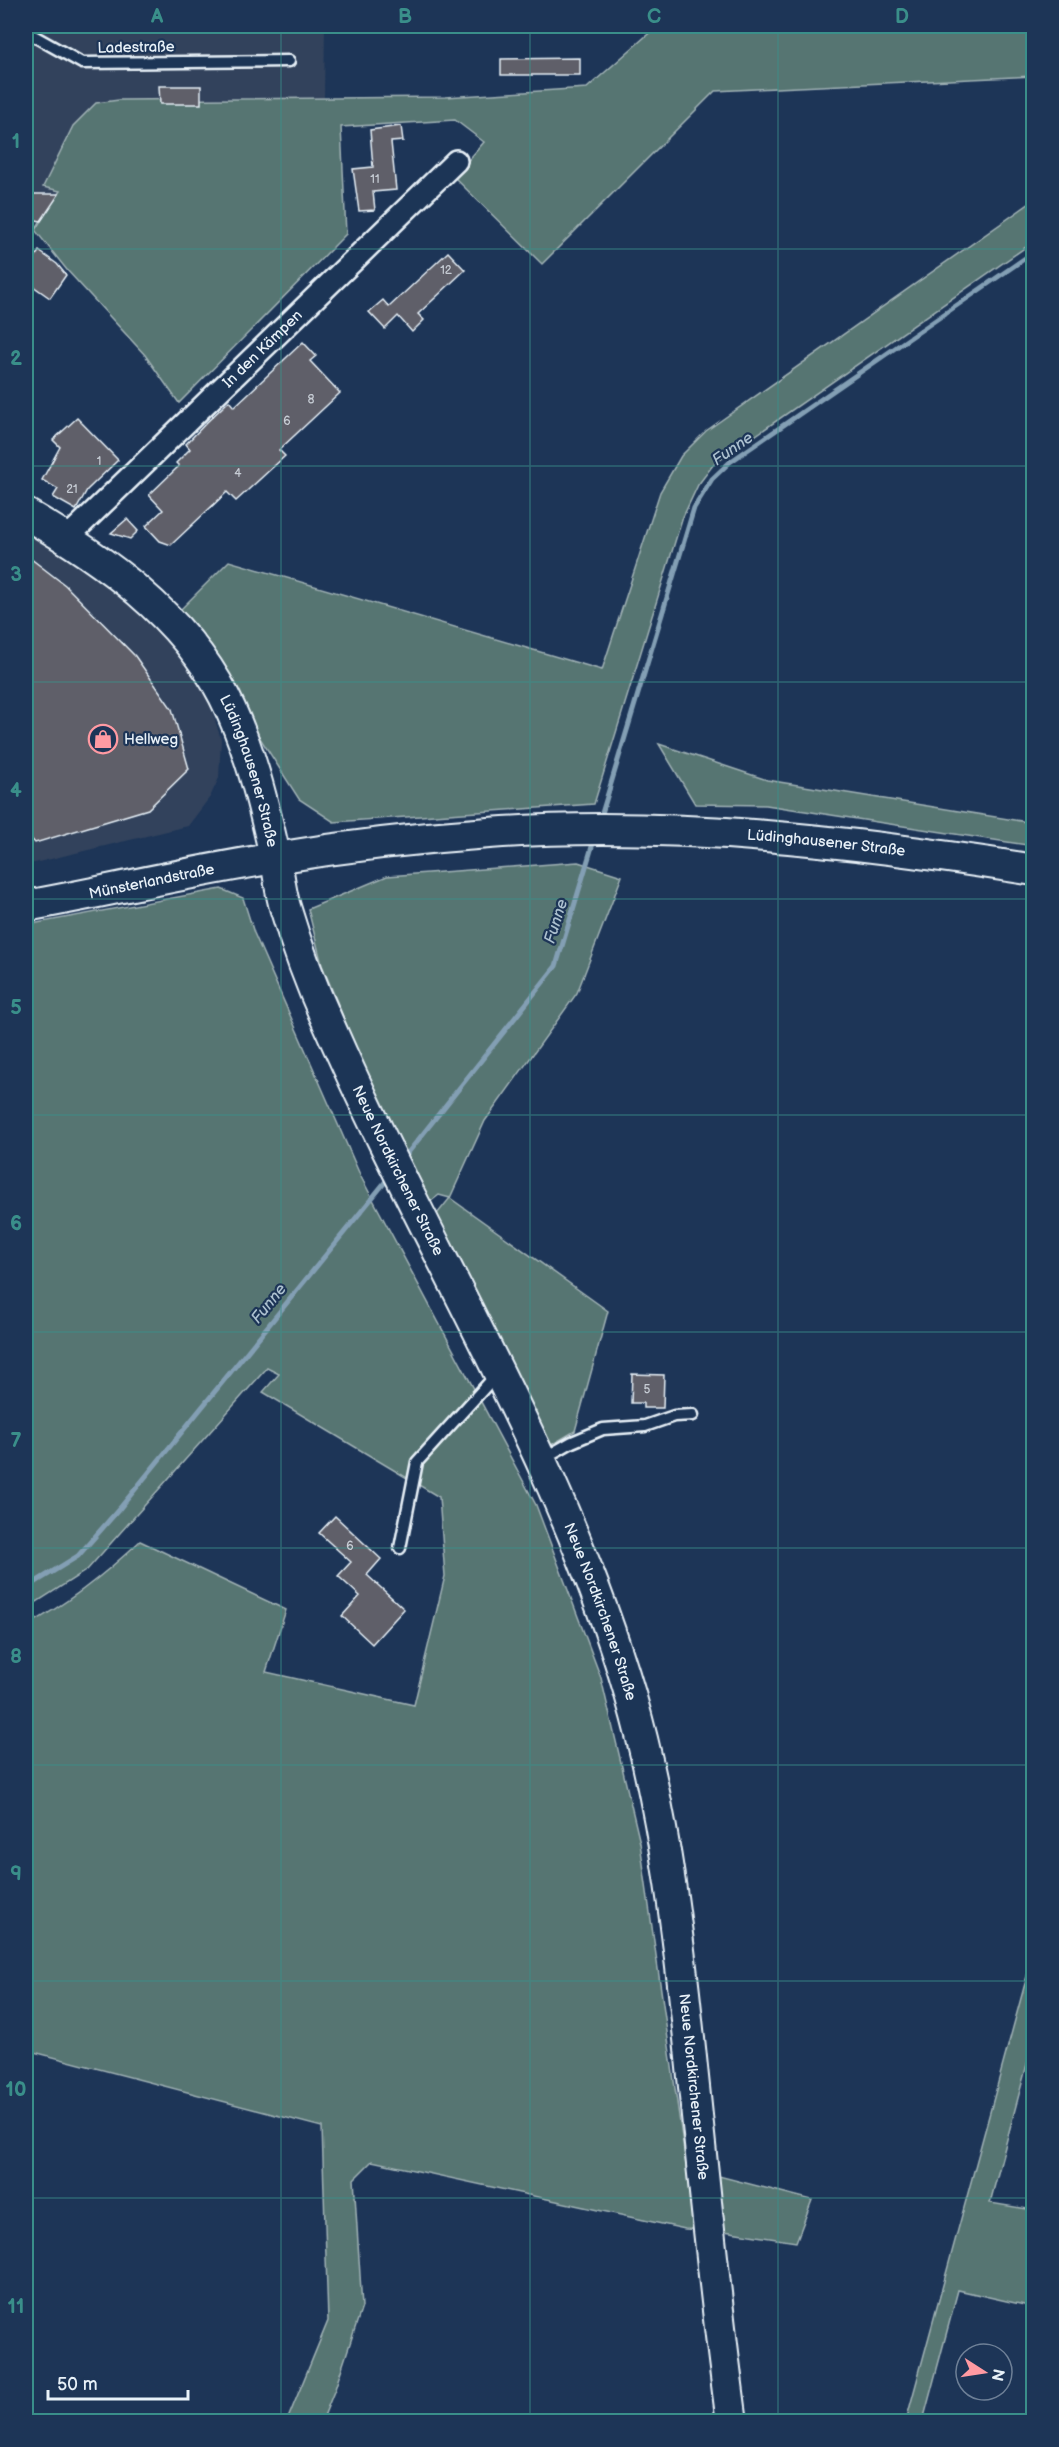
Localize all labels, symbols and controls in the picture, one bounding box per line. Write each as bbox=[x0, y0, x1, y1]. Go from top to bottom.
text: A bbox=[150, 5, 164, 29]
text: B bbox=[398, 5, 412, 29]
text: C bbox=[647, 5, 661, 29]
text: D bbox=[895, 5, 909, 29]
street label: Ladestraße bbox=[97, 37, 175, 58]
text: 1 bbox=[12, 130, 20, 154]
house number: 11 bbox=[370, 172, 380, 187]
house number: 12 bbox=[440, 263, 452, 278]
street label: In den Kämpen bbox=[219, 306, 307, 392]
text: 2 bbox=[10, 347, 22, 371]
house number: 8 bbox=[308, 392, 315, 407]
house number: 6 bbox=[283, 414, 291, 429]
water label: Funne bbox=[709, 428, 757, 470]
house number: 1 bbox=[97, 454, 101, 469]
house number: 4 bbox=[234, 466, 242, 481]
house number: 21 bbox=[66, 482, 78, 497]
text: 3 bbox=[10, 563, 22, 587]
street label: Lüdinghausener Straße bbox=[215, 692, 282, 849]
shop icon: Hellweg bbox=[87, 723, 119, 755]
place label: Hellweg bbox=[124, 730, 178, 749]
text: 4 bbox=[10, 779, 22, 803]
street label: Lüdinghausener Straße bbox=[746, 826, 907, 861]
street label: Münsterlandstraße bbox=[87, 860, 216, 904]
water label: Funne bbox=[541, 897, 572, 946]
text: 5 bbox=[10, 996, 22, 1020]
street label: Neue Nordkirchener Straße bbox=[348, 1082, 448, 1259]
text: 6 bbox=[10, 1212, 22, 1236]
water label: Funne bbox=[247, 1280, 291, 1328]
house number: 5 bbox=[644, 1382, 651, 1397]
text: 7 bbox=[10, 1429, 22, 1453]
street label: Neue Nordkirchener Straße bbox=[559, 1520, 640, 1703]
house number: 6 bbox=[346, 1539, 354, 1554]
text: 8 bbox=[10, 1645, 22, 1669]
text: 9 bbox=[10, 1862, 22, 1886]
street label: Neue Nordkirchener Straße bbox=[674, 1993, 713, 2181]
text: 10 bbox=[6, 2078, 26, 2102]
text: 11 bbox=[8, 2295, 24, 2319]
north arrow bbox=[954, 2342, 1014, 2402]
scale bar bbox=[48, 2363, 188, 2401]
text: N bbox=[987, 2367, 1008, 2383]
text: 50 m bbox=[57, 2374, 98, 2395]

